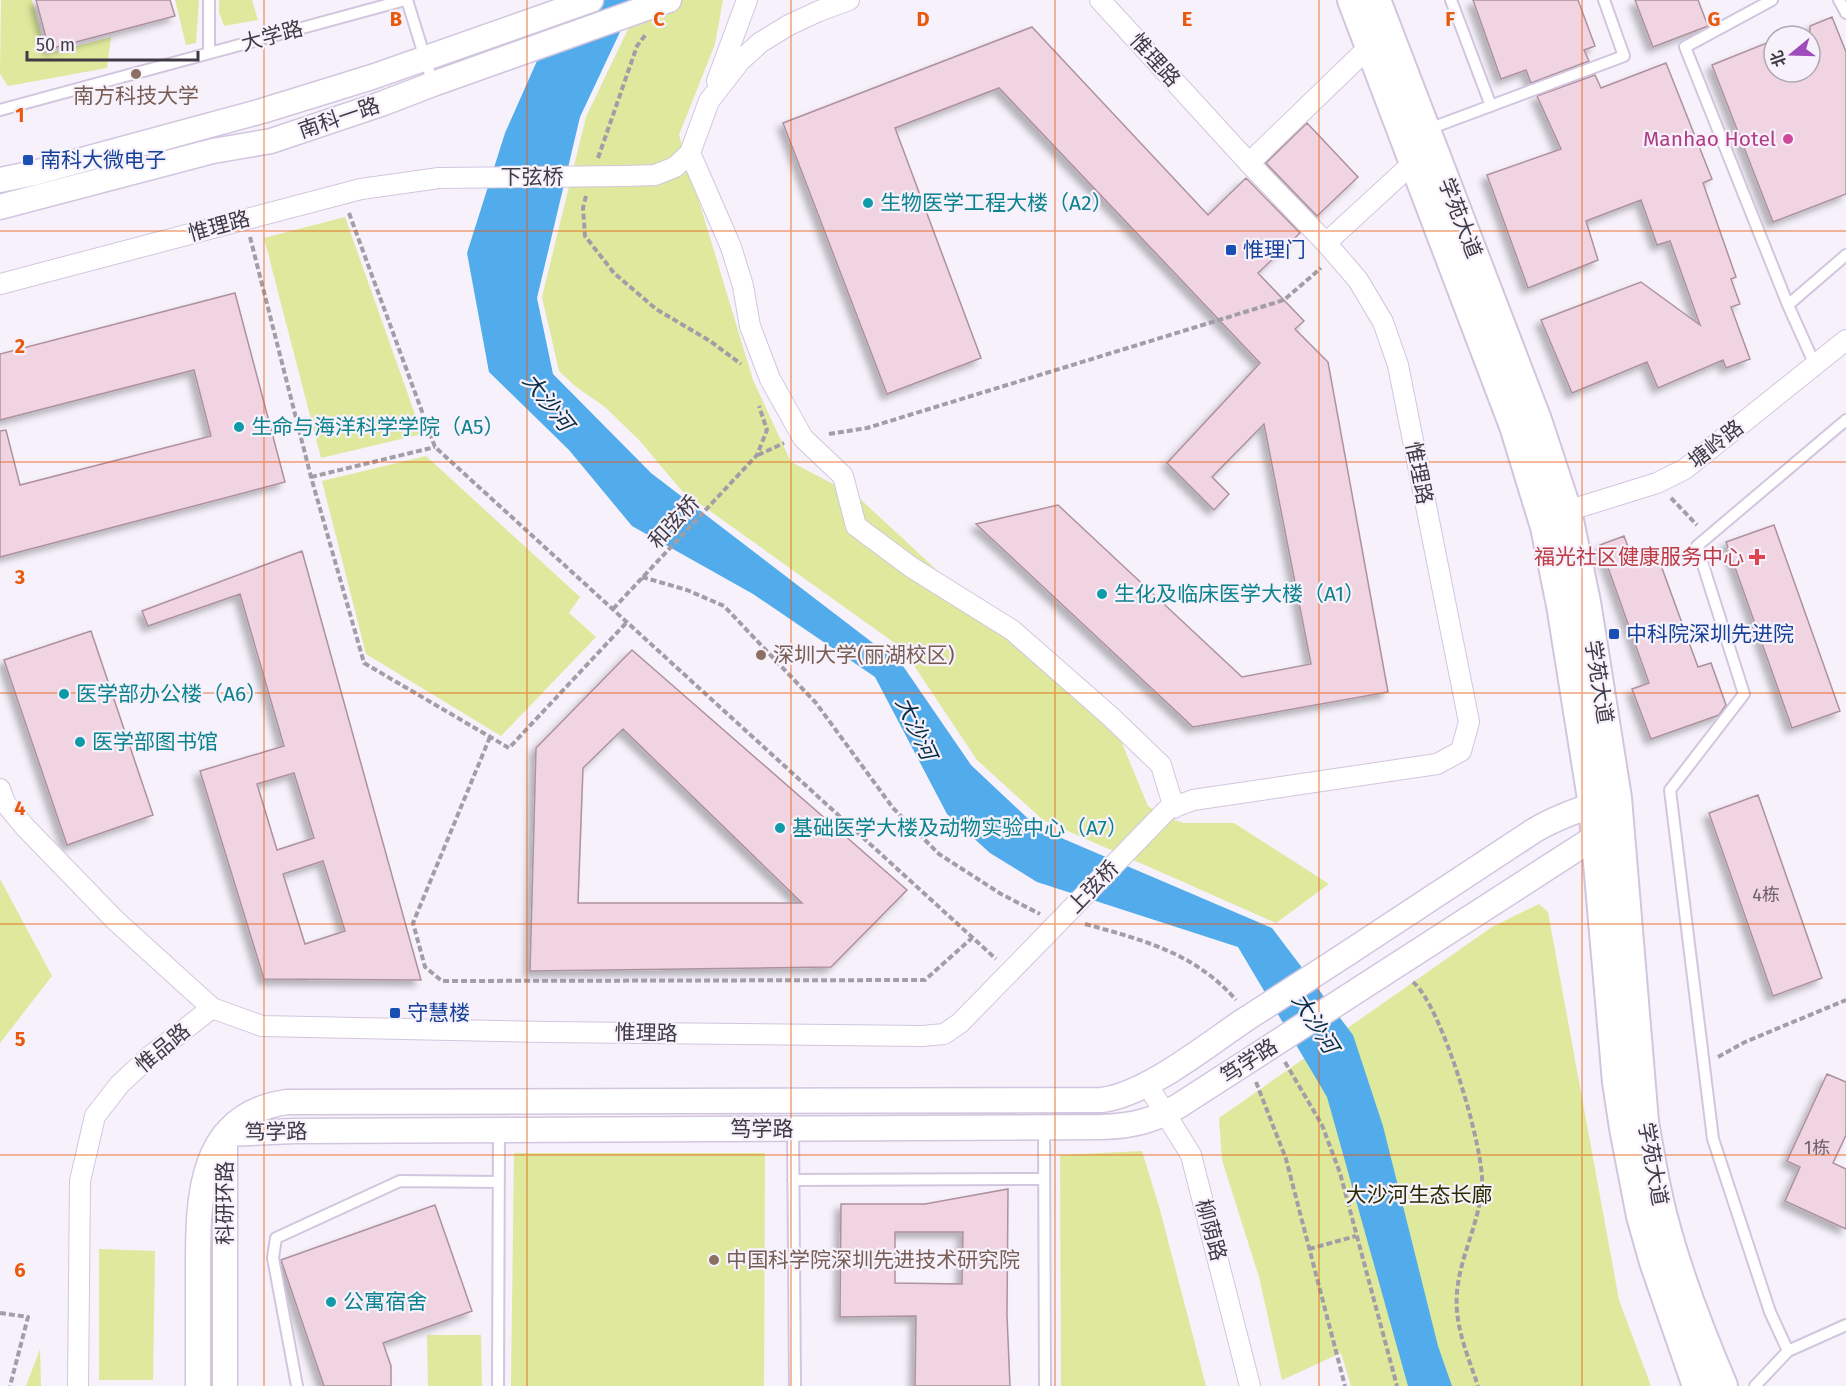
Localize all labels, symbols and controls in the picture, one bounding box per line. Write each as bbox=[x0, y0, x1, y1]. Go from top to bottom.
text: B bbox=[390, 7, 402, 31]
text: C bbox=[653, 7, 665, 31]
text: D bbox=[916, 7, 930, 31]
text: E bbox=[1182, 7, 1192, 31]
text: F bbox=[1445, 7, 1455, 31]
text: G bbox=[1708, 7, 1720, 31]
street label: 大学路 bbox=[238, 15, 306, 57]
scale bar bbox=[27, 24, 198, 62]
north arrow bbox=[1762, 24, 1822, 84]
street label: 惟理路 bbox=[1124, 28, 1186, 92]
text: 50 m bbox=[36, 34, 75, 56]
text: 北 bbox=[1767, 48, 1790, 69]
marker: 南方科技大学 bbox=[129, 67, 143, 81]
place label: 南方科技大学 bbox=[73, 83, 199, 109]
street label: 南科一路 bbox=[295, 92, 383, 144]
text: 1 bbox=[15, 103, 25, 127]
place label: Manhao Hotel bbox=[1643, 126, 1776, 152]
marker: Manhao Hotel bbox=[1781, 132, 1795, 146]
place label: 南科大微电子 bbox=[40, 147, 166, 173]
marker: 南科大微电子 bbox=[21, 153, 35, 167]
street label: 下弦桥 bbox=[501, 164, 564, 190]
street label: 学苑大道 bbox=[1433, 174, 1487, 262]
place label: 生物医学工程大楼（A2） bbox=[880, 190, 1113, 216]
marker: 生物医学工程大楼（A2） bbox=[861, 196, 875, 210]
street label: 惟理路 bbox=[185, 205, 253, 247]
place label: 惟理门 bbox=[1243, 237, 1306, 263]
marker: 惟理门 bbox=[1224, 243, 1238, 257]
text: 2 bbox=[15, 334, 25, 358]
water label: 大沙河 bbox=[517, 368, 581, 439]
place label: 生命与海洋科学学院（A5） bbox=[251, 414, 505, 440]
street label: 塘岭路 bbox=[1683, 414, 1749, 474]
marker: 生命与海洋科学学院（A5） bbox=[232, 420, 246, 434]
street label: 惟理路 bbox=[1400, 440, 1438, 506]
street label: 和弦桥 bbox=[643, 490, 705, 554]
place label: 福光社区健康服务中心 bbox=[1534, 544, 1744, 570]
marker: 福光社区健康服务中心 bbox=[1748, 548, 1766, 566]
text: 3 bbox=[14, 565, 25, 589]
place label: 生化及临床医学大楼（A1） bbox=[1114, 581, 1365, 607]
marker: 生化及临床医学大楼（A1） bbox=[1095, 587, 1109, 601]
place label: 中科院深圳先进院 bbox=[1626, 621, 1794, 647]
marker: 中科院深圳先进院 bbox=[1607, 627, 1621, 641]
street label: 学苑大道 bbox=[1580, 638, 1618, 726]
place label: 深圳大学(丽湖校区) bbox=[773, 642, 955, 668]
marker: 深圳大学(丽湖校区) bbox=[754, 648, 768, 662]
place label: 医学部办公楼（A6） bbox=[76, 681, 267, 707]
marker: 医学部办公楼（A6） bbox=[57, 687, 71, 701]
water label: 大沙河 bbox=[890, 692, 944, 767]
place label: 医学部图书馆 bbox=[92, 729, 218, 755]
marker: 医学部图书馆 bbox=[73, 735, 87, 749]
text: 4 bbox=[14, 796, 26, 820]
place label: 基础医学大楼及动物实验中心（A7） bbox=[792, 815, 1128, 841]
marker: 基础医学大楼及动物实验中心（A7） bbox=[773, 821, 787, 835]
street label: 上弦桥 bbox=[1062, 855, 1124, 919]
house number: 4栋 bbox=[1752, 884, 1780, 906]
water label: 大沙河 bbox=[1286, 988, 1346, 1062]
place label: 守慧楼 bbox=[407, 1000, 470, 1026]
marker: 守慧楼 bbox=[388, 1006, 402, 1020]
street label: 惟品路 bbox=[131, 1018, 195, 1078]
street label: 惟理路 bbox=[614, 1019, 678, 1047]
text: 5 bbox=[15, 1027, 26, 1051]
street label: 笃学路 bbox=[1216, 1033, 1282, 1089]
street label: 笃学路 bbox=[731, 1116, 794, 1142]
street label: 笃学路 bbox=[244, 1118, 308, 1146]
street label: 学苑大道 bbox=[1633, 1120, 1673, 1208]
house number: 1栋 bbox=[1804, 1137, 1830, 1159]
street label: 科研环路 bbox=[212, 1161, 238, 1245]
park label: 大沙河生态长廊 bbox=[1346, 1182, 1493, 1208]
street label: 柳荫路 bbox=[1190, 1196, 1232, 1264]
place label: 中国科学院深圳先进技术研究院 bbox=[726, 1247, 1020, 1273]
marker: 中国科学院深圳先进技术研究院 bbox=[707, 1253, 721, 1267]
text: 6 bbox=[14, 1258, 26, 1282]
place label: 公寓宿舍 bbox=[343, 1289, 427, 1315]
marker: 公寓宿舍 bbox=[324, 1295, 338, 1309]

